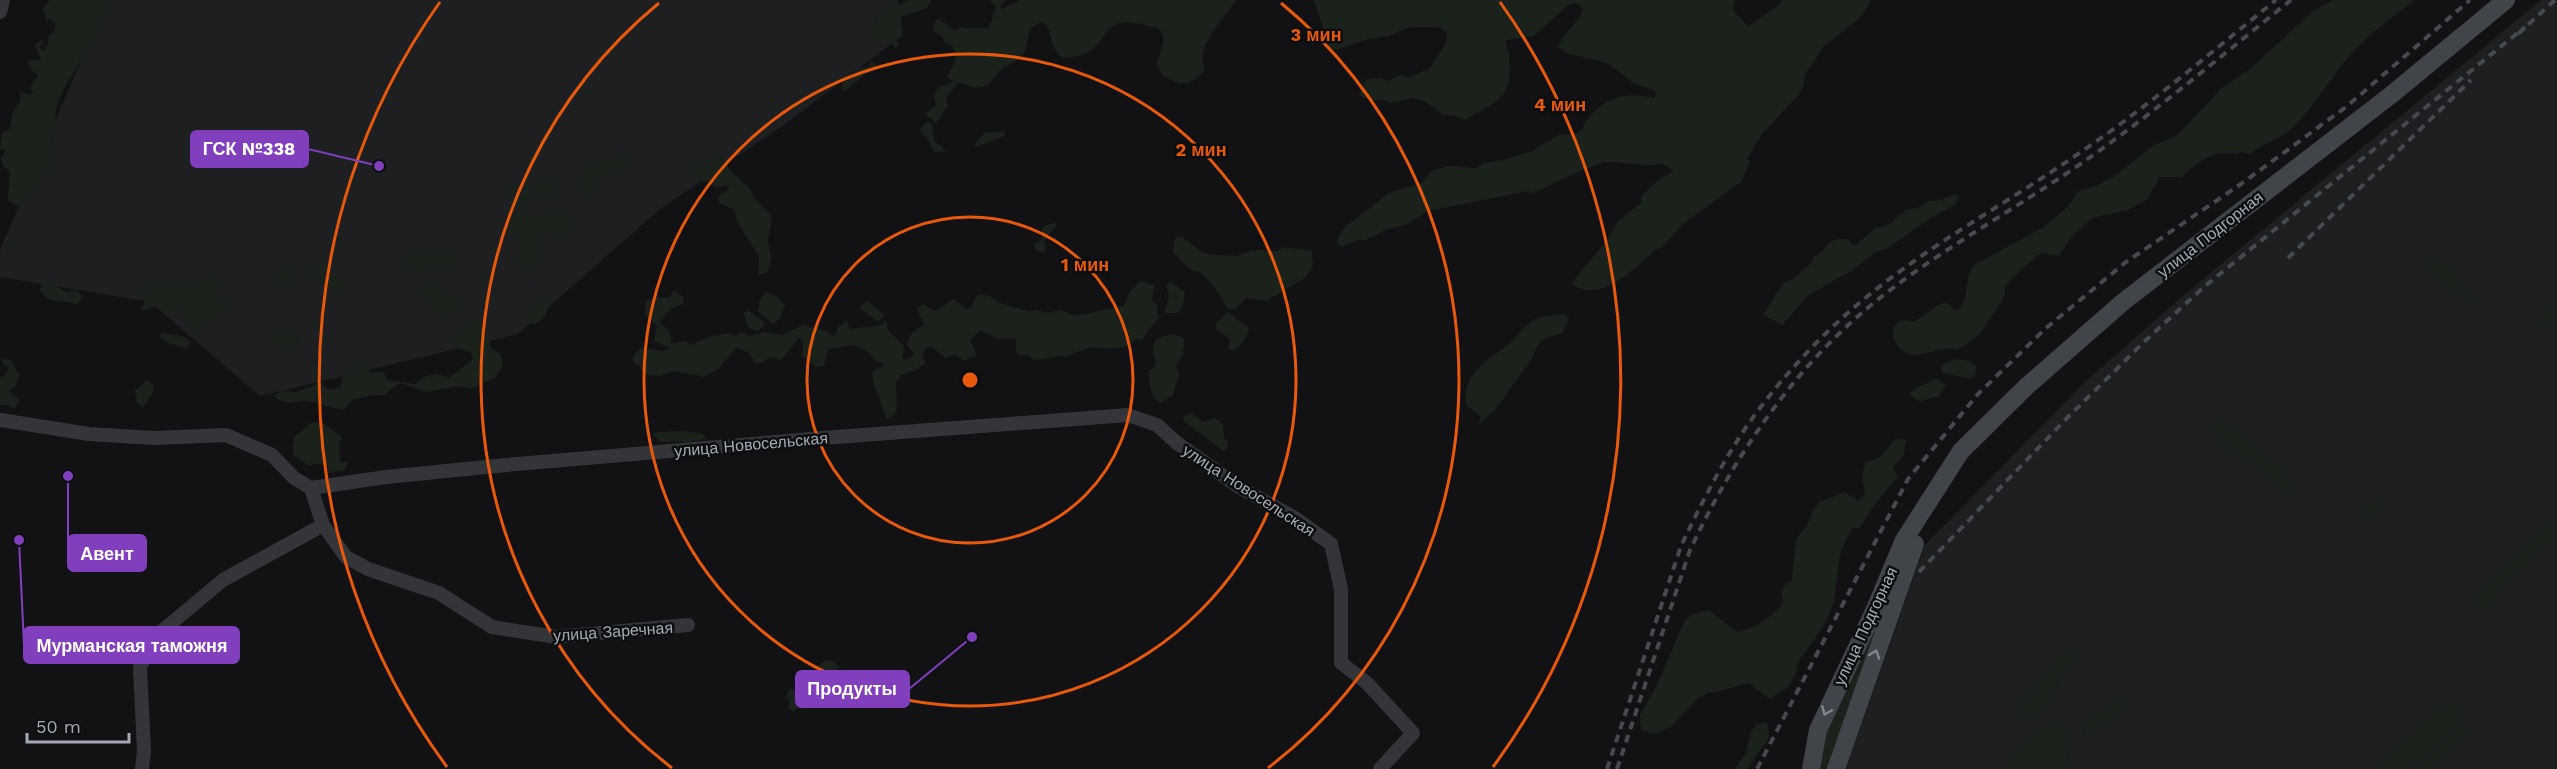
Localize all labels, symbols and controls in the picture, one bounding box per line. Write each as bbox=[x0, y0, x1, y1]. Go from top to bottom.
text: 3 мин bbox=[1290, 24, 1342, 45]
text: 4 мин bbox=[1534, 94, 1586, 115]
callout: ГСК №338 bbox=[191, 131, 308, 167]
text: ГСК №338 bbox=[203, 138, 295, 159]
text: 2 мин bbox=[1175, 139, 1227, 160]
street label: улица Подгорная bbox=[2154, 187, 2267, 281]
text: 1 мин bbox=[1061, 254, 1109, 275]
centre of rings bbox=[960, 370, 980, 390]
street label: улица Новосельская bbox=[673, 428, 829, 461]
street label: улица Новосельская bbox=[1179, 440, 1319, 540]
callout: Авент bbox=[68, 535, 146, 571]
text: Авент bbox=[80, 543, 134, 564]
street label: улица Подгорная bbox=[1830, 564, 1901, 688]
street label: улица Заречная bbox=[553, 618, 674, 645]
callout: Мурманская таможня bbox=[24, 627, 239, 663]
text: Мурманская таможня bbox=[37, 635, 227, 656]
one-way arrow bbox=[1868, 649, 1881, 660]
callout: Продукты bbox=[796, 671, 909, 707]
text: Продукты bbox=[807, 678, 897, 699]
one-way arrow bbox=[1821, 705, 1833, 716]
scale bar bbox=[27, 706, 129, 744]
text: 50 m bbox=[36, 716, 81, 737]

